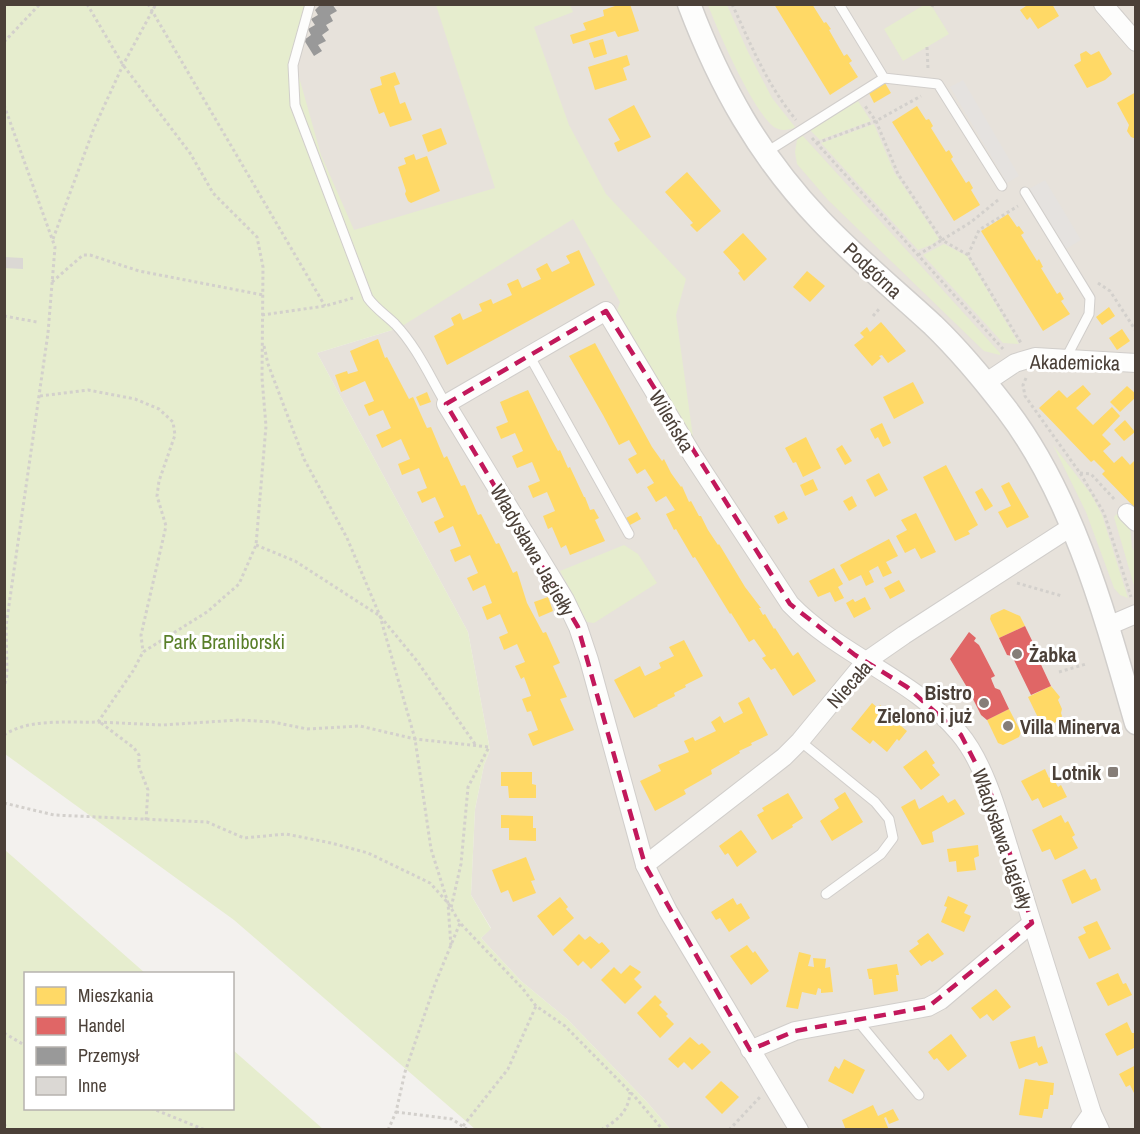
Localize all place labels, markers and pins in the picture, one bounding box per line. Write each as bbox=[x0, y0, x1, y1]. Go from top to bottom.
place label: Żabka bbox=[1029, 641, 1076, 668]
marker: Żabka bbox=[1010, 647, 1024, 661]
place label: Bistro Zielono i już bbox=[877, 679, 972, 729]
marker: Bistro Zielono i już bbox=[977, 696, 991, 710]
place label: Villa Minerva bbox=[1020, 713, 1120, 740]
marker: Villa Minerva bbox=[1001, 719, 1015, 733]
place label: Lotnik bbox=[1052, 759, 1102, 786]
marker: Lotnik bbox=[1106, 765, 1120, 779]

